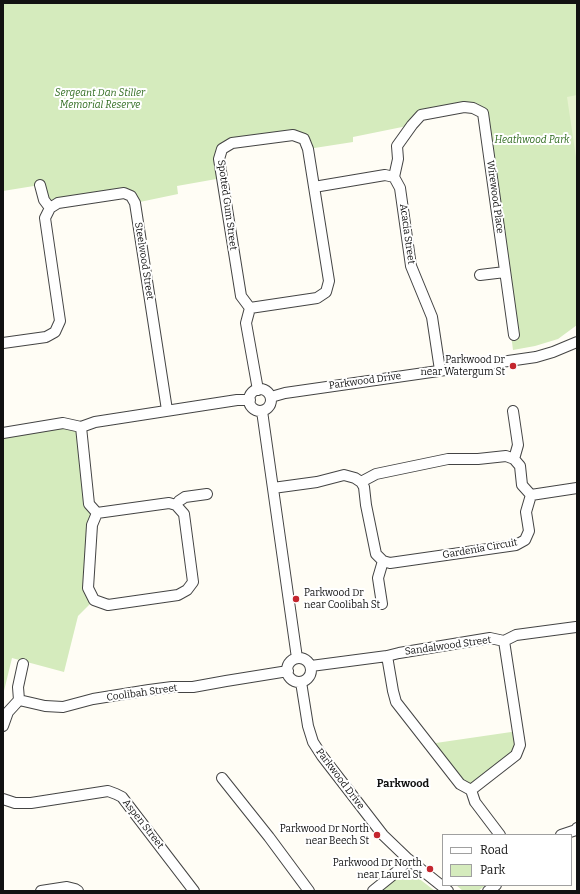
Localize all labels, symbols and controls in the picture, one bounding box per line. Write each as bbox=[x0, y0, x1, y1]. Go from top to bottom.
park label: Sergeant Dan Stiller Memorial Reserve bbox=[55, 87, 145, 110]
park label: Heathwood Park bbox=[494, 134, 570, 146]
street label: Spotted Gum Street bbox=[215, 159, 239, 251]
street label: Wirewood Place bbox=[484, 160, 506, 234]
street label: Acacia Street bbox=[397, 203, 417, 265]
street label: Steelwood Street bbox=[132, 221, 156, 301]
place label: Parkwood Dr near Watergum St bbox=[420, 354, 505, 378]
marker: Parkwood Dr near Watergum St bbox=[508, 361, 518, 371]
street label: Parkwood Drive bbox=[328, 370, 402, 392]
street label: Gardenia Circuit bbox=[442, 536, 518, 562]
place label: Parkwood Dr near Coolibah St bbox=[304, 587, 380, 610]
marker: Parkwood Dr near Coolibah St bbox=[291, 594, 301, 604]
street label: Sandalwood Street bbox=[404, 634, 492, 658]
street label: Coolibah Street bbox=[106, 682, 178, 704]
street label: Parkwood Drive bbox=[313, 746, 367, 812]
district label: Parkwood bbox=[377, 777, 429, 791]
street label: Aspen Street bbox=[120, 797, 166, 851]
place label: Parkwood Dr North near Beech St bbox=[280, 823, 369, 846]
marker: Parkwood Dr North near Beech St bbox=[372, 830, 382, 840]
legend bbox=[442, 834, 572, 886]
text: Road bbox=[480, 843, 508, 857]
place label: Parkwood Dr North near Laurel St bbox=[333, 857, 422, 880]
text: Park bbox=[480, 863, 505, 877]
marker: Parkwood Dr North near Laurel St bbox=[425, 864, 435, 874]

